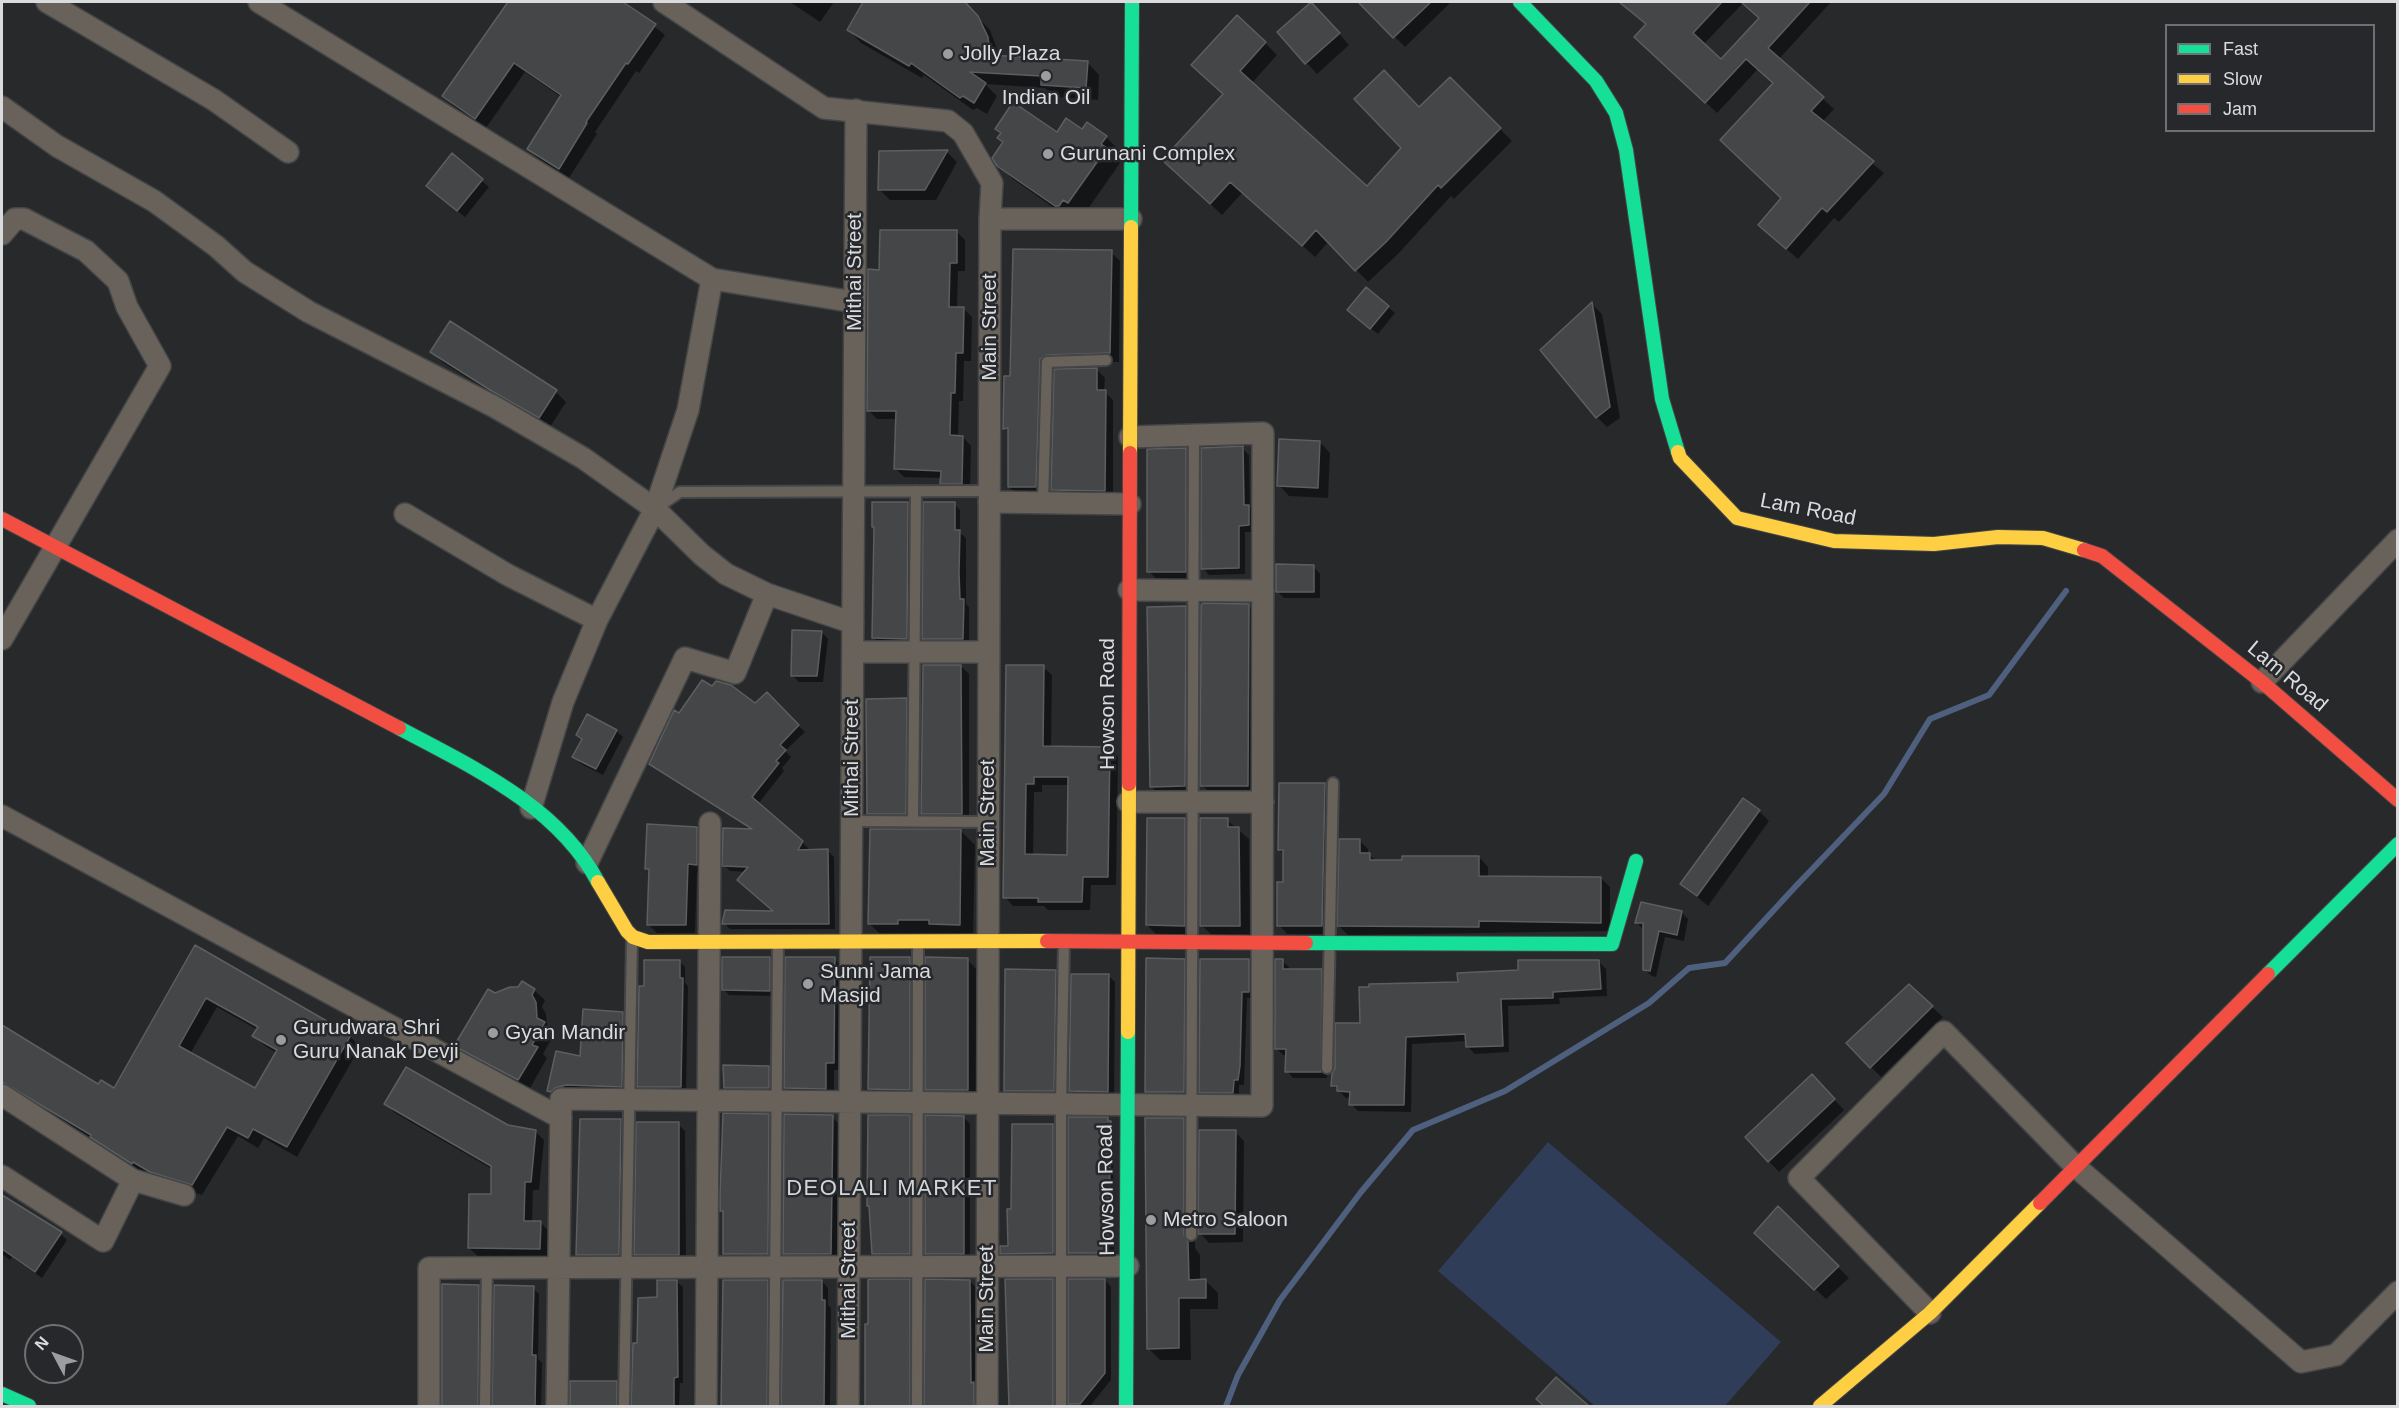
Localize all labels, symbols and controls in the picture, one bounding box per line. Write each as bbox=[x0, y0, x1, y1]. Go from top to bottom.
legend bbox=[2165, 24, 2375, 132]
text: Fast bbox=[2223, 39, 2258, 59]
place label: Jolly Plaza bbox=[960, 41, 1060, 67]
marker: Jolly Plaza bbox=[941, 47, 955, 61]
marker: Indian Oil bbox=[1039, 69, 1053, 83]
text: Slow bbox=[2223, 69, 2262, 89]
place label: Indian Oil bbox=[1002, 85, 1090, 111]
text: Jam bbox=[2223, 99, 2257, 119]
place label: Gurunani Complex bbox=[1060, 141, 1235, 167]
marker: Gurunani Complex bbox=[1041, 147, 1055, 161]
street label: Mithai Street bbox=[842, 213, 868, 331]
street label: Main Street bbox=[977, 273, 1003, 381]
street label: Lam Road bbox=[1758, 488, 1858, 532]
street label: Lam Road bbox=[2242, 636, 2332, 718]
street label: Howson Road bbox=[1095, 638, 1121, 770]
street label: Mithai Street bbox=[839, 699, 865, 817]
street label: Main Street bbox=[975, 759, 1001, 867]
place label: Sunni Jama Masjid bbox=[820, 959, 931, 1009]
marker: Sunni Jama Masjid bbox=[801, 977, 815, 991]
place label: Gurudwara Shri Guru Nanak Devji bbox=[293, 1015, 459, 1065]
place label: Gyan Mandir bbox=[505, 1020, 625, 1046]
marker: Gyan Mandir bbox=[486, 1026, 500, 1040]
marker: Gurudwara Shri Guru Nanak Devji bbox=[274, 1033, 288, 1047]
street label: Howson Road bbox=[1093, 1124, 1121, 1256]
district label: DEOLALI MARKET bbox=[786, 1176, 998, 1202]
place label: Metro Saloon bbox=[1163, 1207, 1288, 1233]
marker: Metro Saloon bbox=[1144, 1213, 1158, 1227]
street label: Mithai Street bbox=[836, 1221, 862, 1339]
street label: Main Street bbox=[974, 1245, 1000, 1353]
north arrow bbox=[24, 1324, 84, 1384]
text: N bbox=[31, 1333, 52, 1353]

